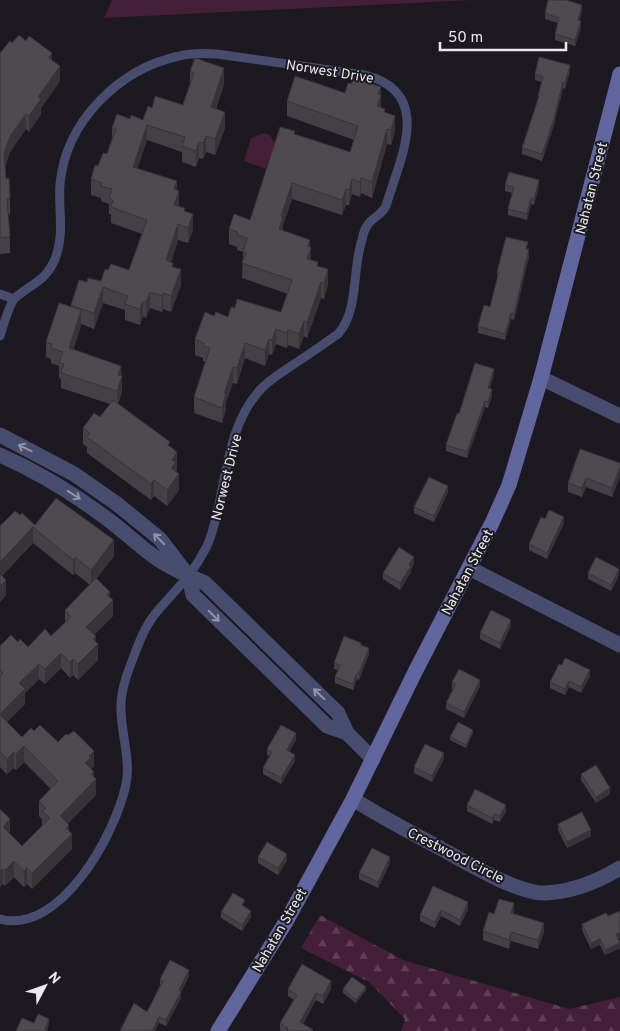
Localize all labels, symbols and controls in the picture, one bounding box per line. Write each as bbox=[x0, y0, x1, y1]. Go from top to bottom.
scale bar bbox=[440, 20, 566, 52]
text: 50 m bbox=[448, 29, 483, 48]
street label: Norwest Drive bbox=[285, 57, 375, 88]
street label: Nahatan Street bbox=[573, 141, 612, 236]
street label: Norwest Drive bbox=[208, 432, 246, 522]
one-way arrow bbox=[18, 443, 33, 452]
one-way arrow bbox=[66, 490, 80, 500]
street label: Nahatan Street bbox=[439, 527, 498, 618]
one-way arrow bbox=[152, 533, 165, 545]
one-way arrow bbox=[208, 610, 221, 622]
one-way arrow bbox=[313, 688, 325, 700]
street label: Crestwood Circle bbox=[404, 825, 506, 888]
street label: Nahatan Street bbox=[249, 886, 311, 976]
north arrow bbox=[20, 961, 70, 1011]
text: N bbox=[44, 969, 63, 988]

